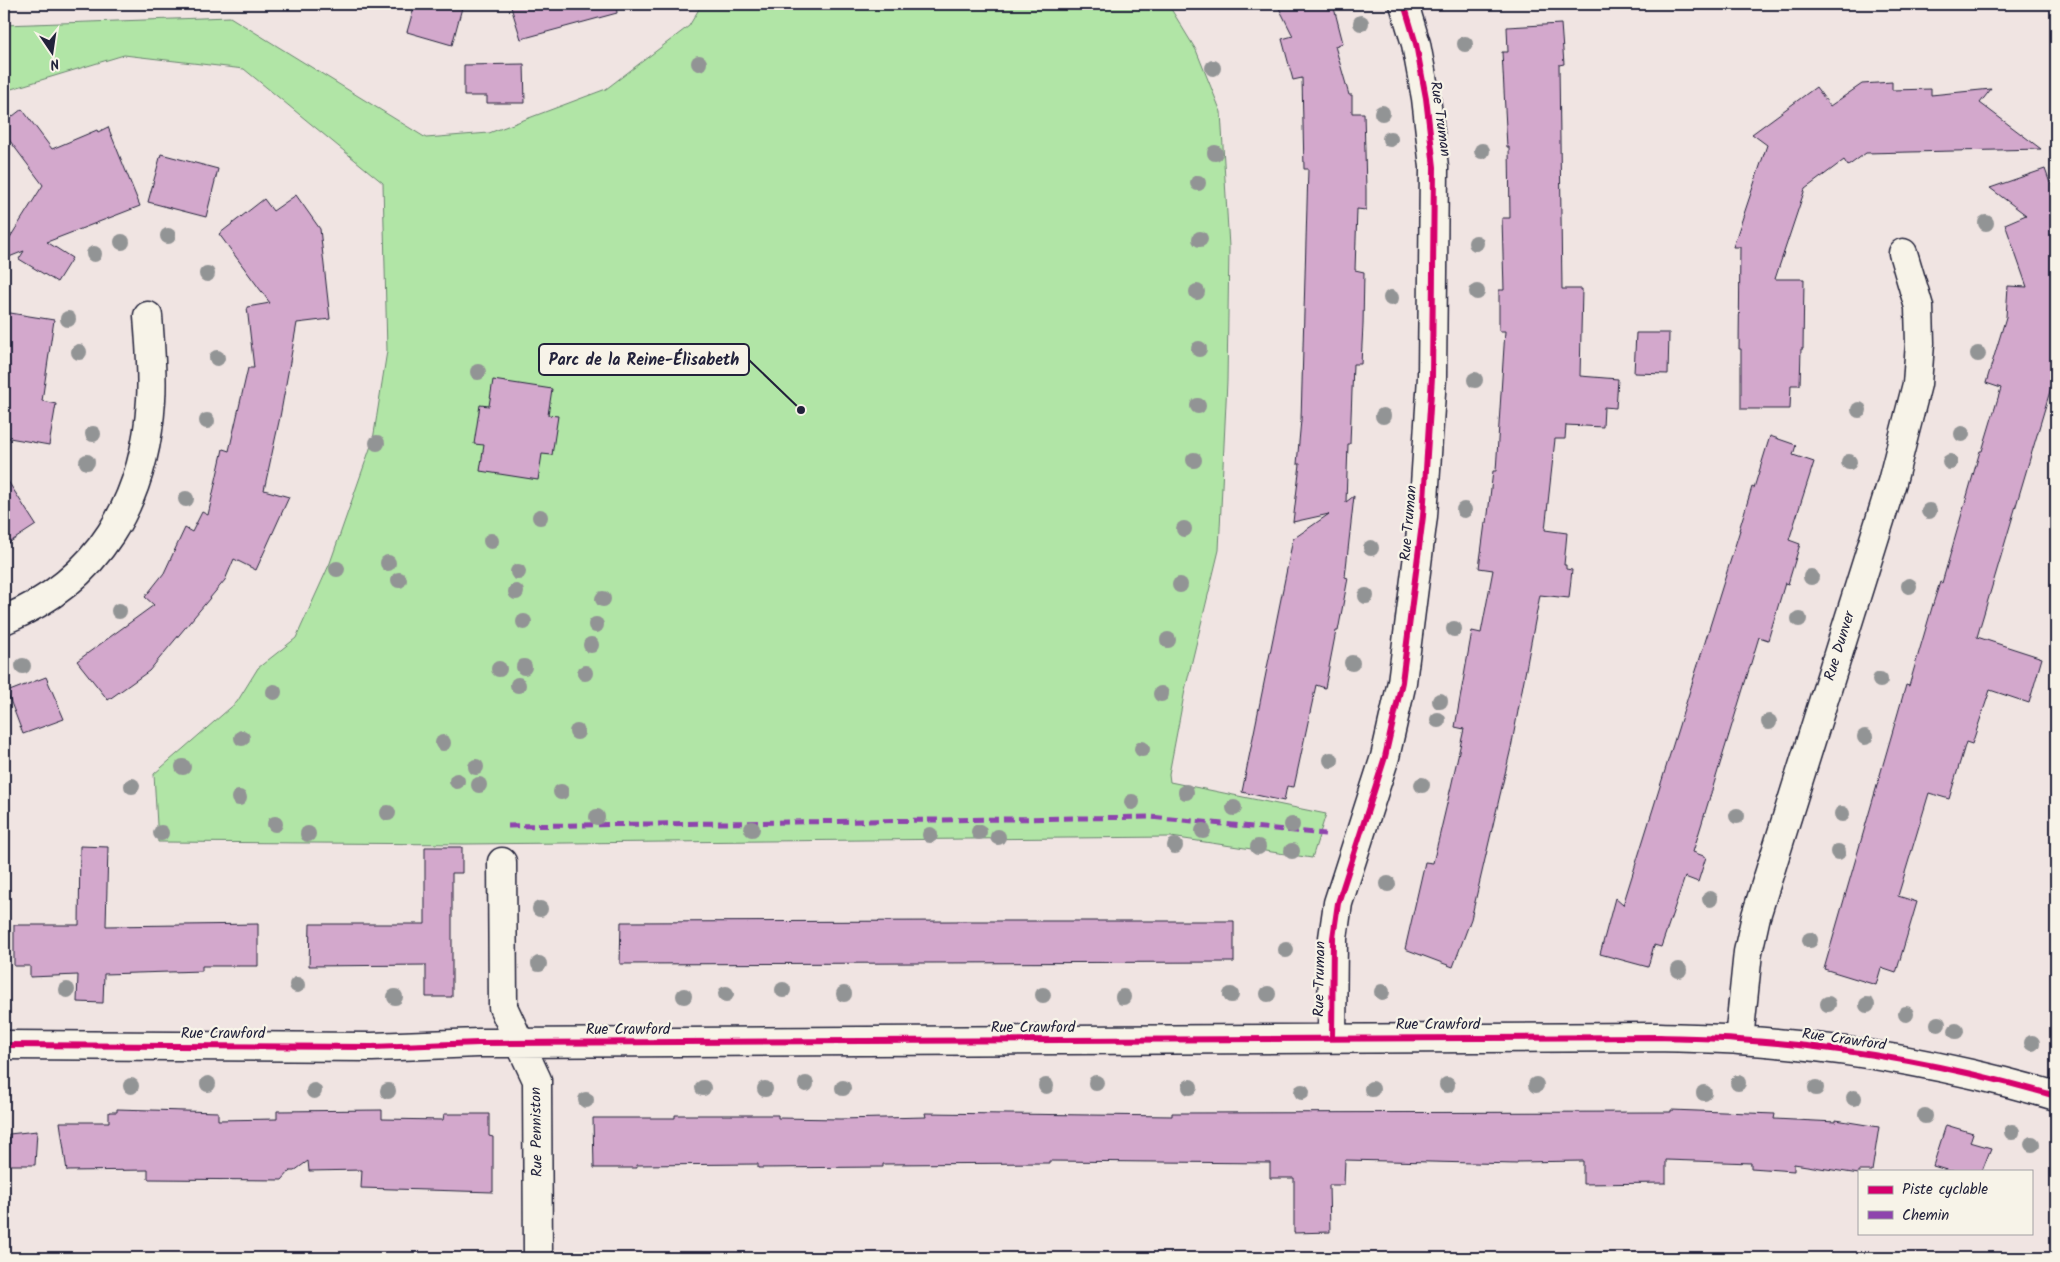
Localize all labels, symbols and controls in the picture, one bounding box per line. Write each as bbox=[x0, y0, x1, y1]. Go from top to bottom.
north arrow bbox=[28, 28, 78, 78]
text: N bbox=[48, 52, 61, 75]
street label: Rue Truman bbox=[1423, 80, 1457, 158]
callout: Parc de la Reine-Élisabeth bbox=[539, 344, 749, 375]
text: Parc de la Reine-Élisabeth bbox=[549, 348, 739, 373]
street label: Rue Truman bbox=[1394, 484, 1424, 562]
street label: Rue Dunver bbox=[1818, 607, 1862, 684]
street label: Rue Truman bbox=[1307, 941, 1333, 1017]
street label: Rue Crawford bbox=[1396, 1013, 1481, 1037]
street label: Rue Crawford bbox=[991, 1016, 1076, 1040]
street label: Rue Crawford bbox=[586, 1018, 671, 1042]
street label: Rue Crawford bbox=[181, 1022, 266, 1046]
street label: Rue Crawford bbox=[1800, 1022, 1888, 1058]
street label: Rue Penniston bbox=[524, 1087, 550, 1177]
legend bbox=[1858, 1170, 2032, 1234]
text: Piste cyclable bbox=[1902, 1178, 1988, 1202]
text: Chemin bbox=[1902, 1204, 1949, 1228]

